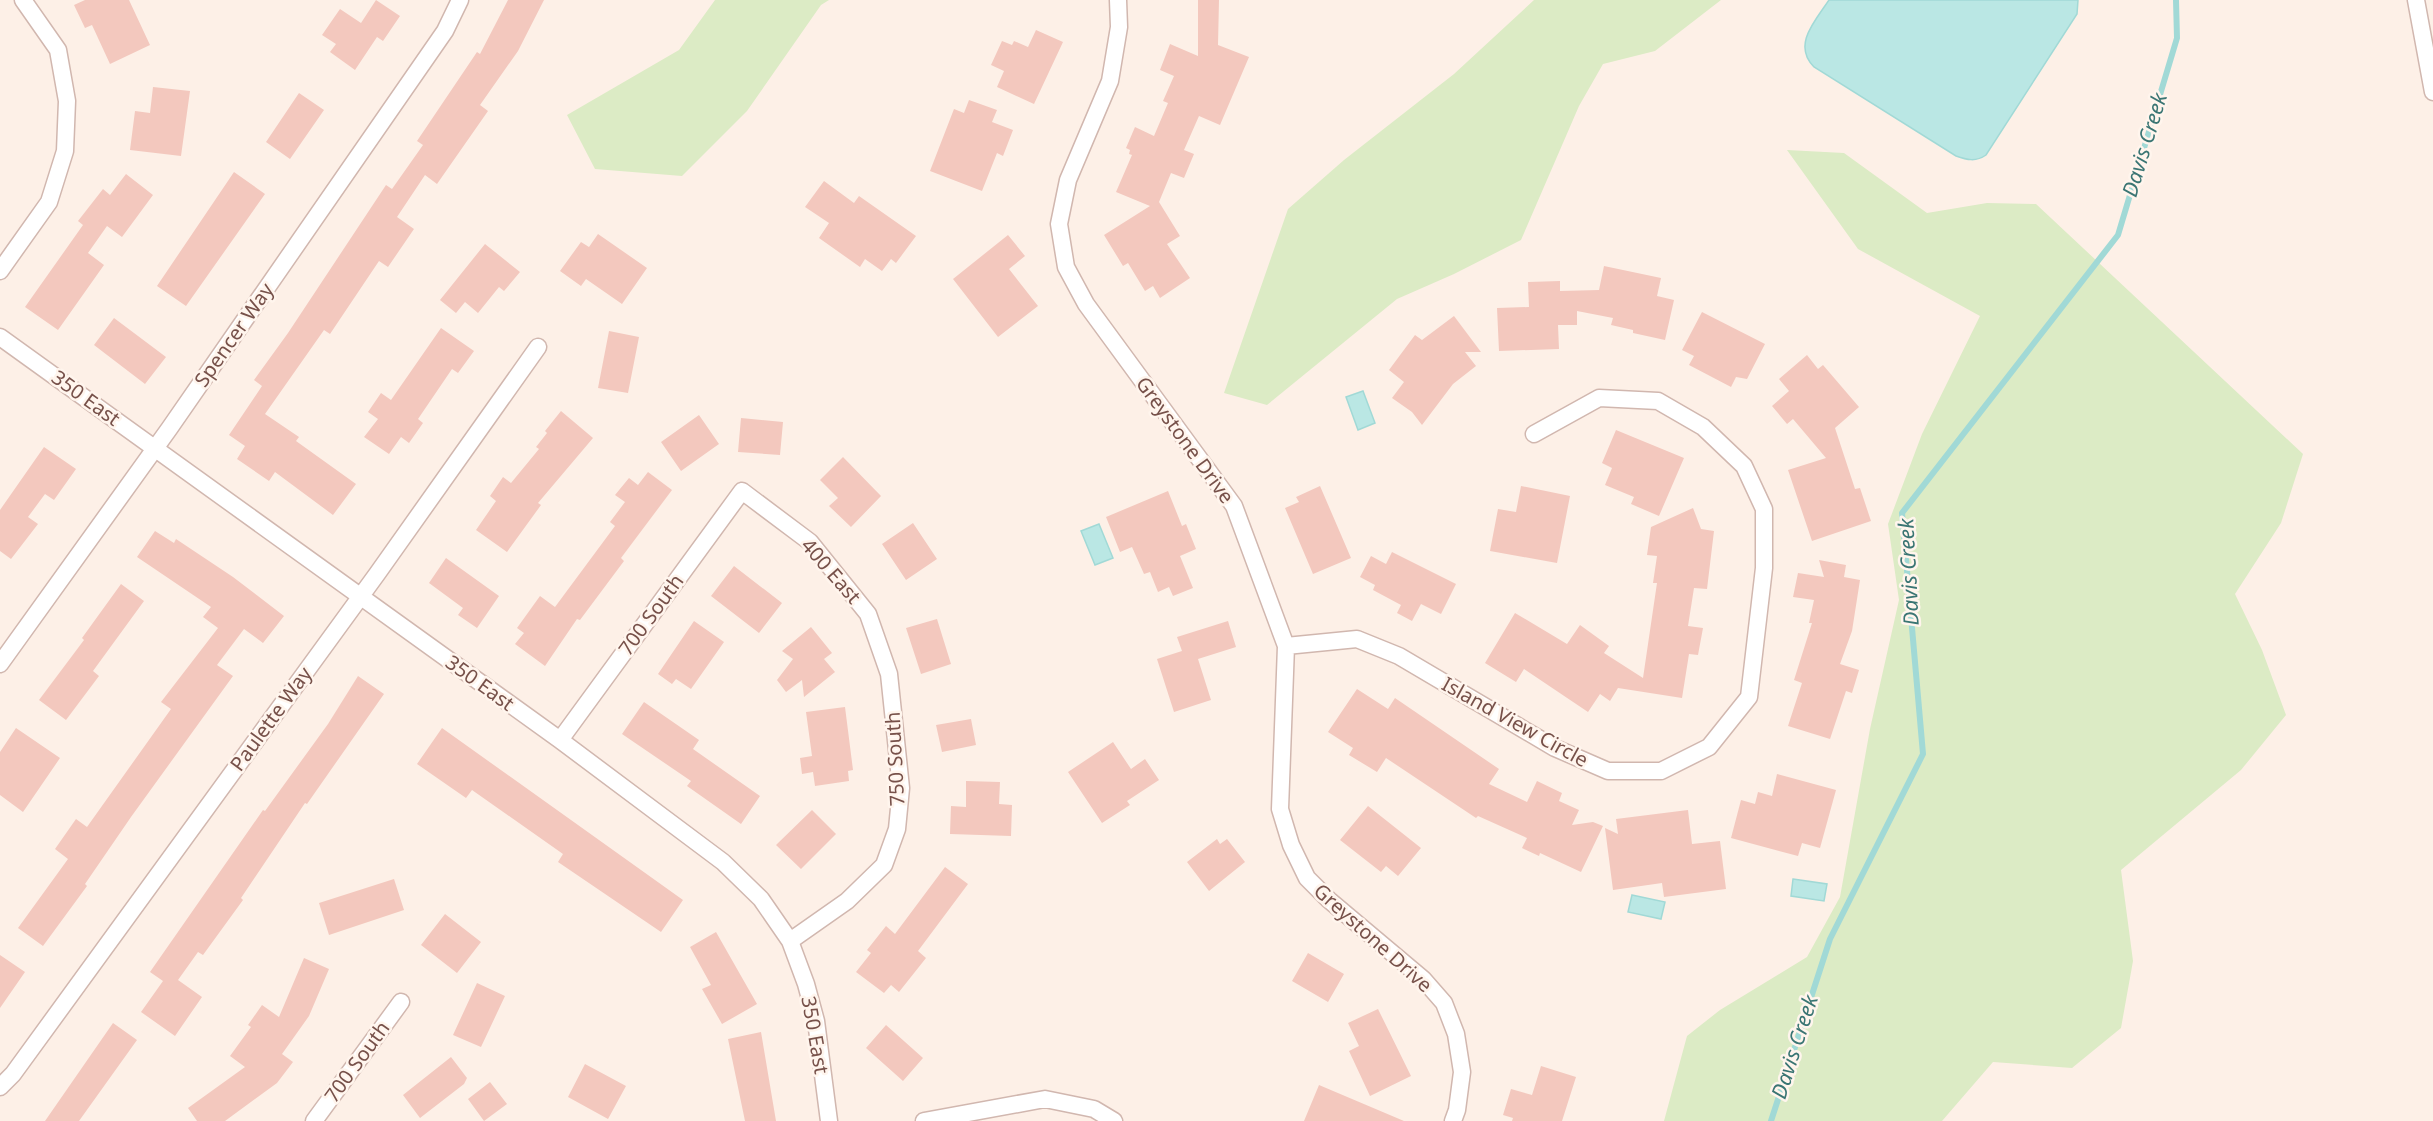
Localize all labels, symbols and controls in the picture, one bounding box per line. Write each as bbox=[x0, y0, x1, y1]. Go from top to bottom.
water label: Davis Creek bbox=[2115, 88, 2174, 200]
street label: Spencer Way bbox=[188, 277, 280, 392]
street label: 350 East bbox=[47, 364, 126, 432]
street label: Greystone Drive bbox=[1130, 371, 1241, 509]
water label: Davis Creek bbox=[1891, 516, 1925, 626]
street label: 400 East bbox=[795, 532, 867, 609]
street label: 700 South bbox=[612, 569, 689, 661]
street label: 350 East bbox=[441, 649, 520, 717]
street label: Paulette Way bbox=[224, 661, 318, 776]
street label: Island View Circle bbox=[1437, 670, 1593, 773]
street label: 750 South bbox=[879, 711, 910, 807]
street label: Greystone Drive bbox=[1308, 877, 1438, 998]
water label: Davis Creek bbox=[1764, 990, 1824, 1102]
street label: 350 East bbox=[795, 994, 836, 1076]
street label: 700 South bbox=[318, 1016, 395, 1108]

